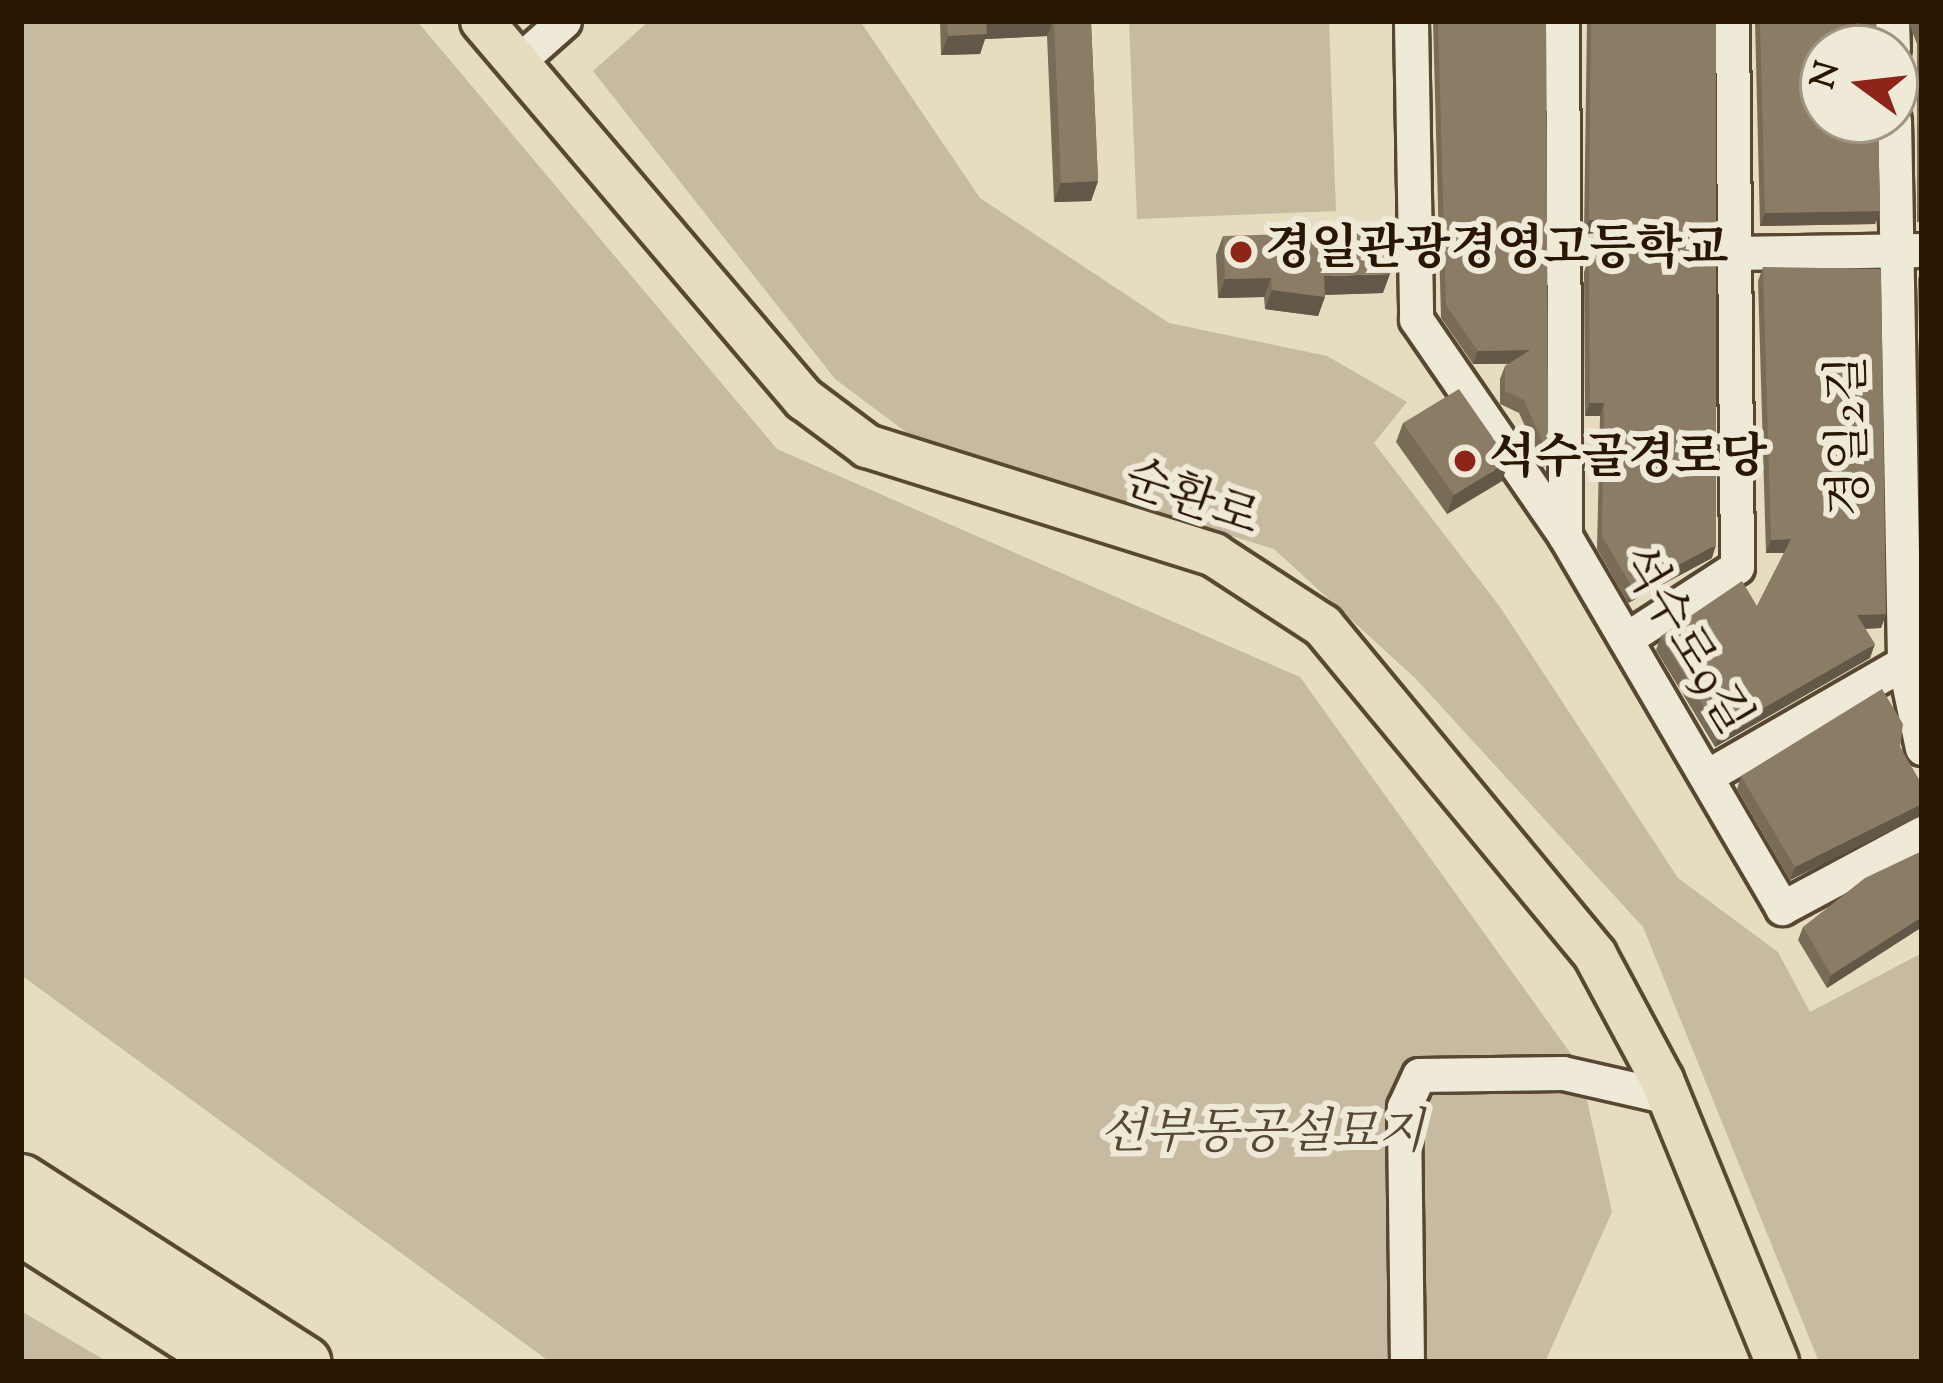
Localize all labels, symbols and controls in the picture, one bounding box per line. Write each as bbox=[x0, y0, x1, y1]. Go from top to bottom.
north arrow bbox=[1799, 24, 1919, 144]
text: N bbox=[1801, 57, 1854, 94]
place label: 경일관광경영고등학교 bbox=[1265, 223, 1729, 281]
marker: 경일관광경영고등학교 bbox=[1228, 239, 1254, 265]
street label: 경일2길 bbox=[1822, 355, 1882, 517]
place label: 석수골경로당 bbox=[1489, 432, 1767, 490]
marker: 석수골경로당 bbox=[1452, 448, 1478, 474]
street label: 순환로 bbox=[1116, 451, 1266, 551]
street label: 석수로9길 bbox=[1605, 537, 1761, 745]
park label: 선부동공설묘지 bbox=[1100, 1107, 1424, 1165]

